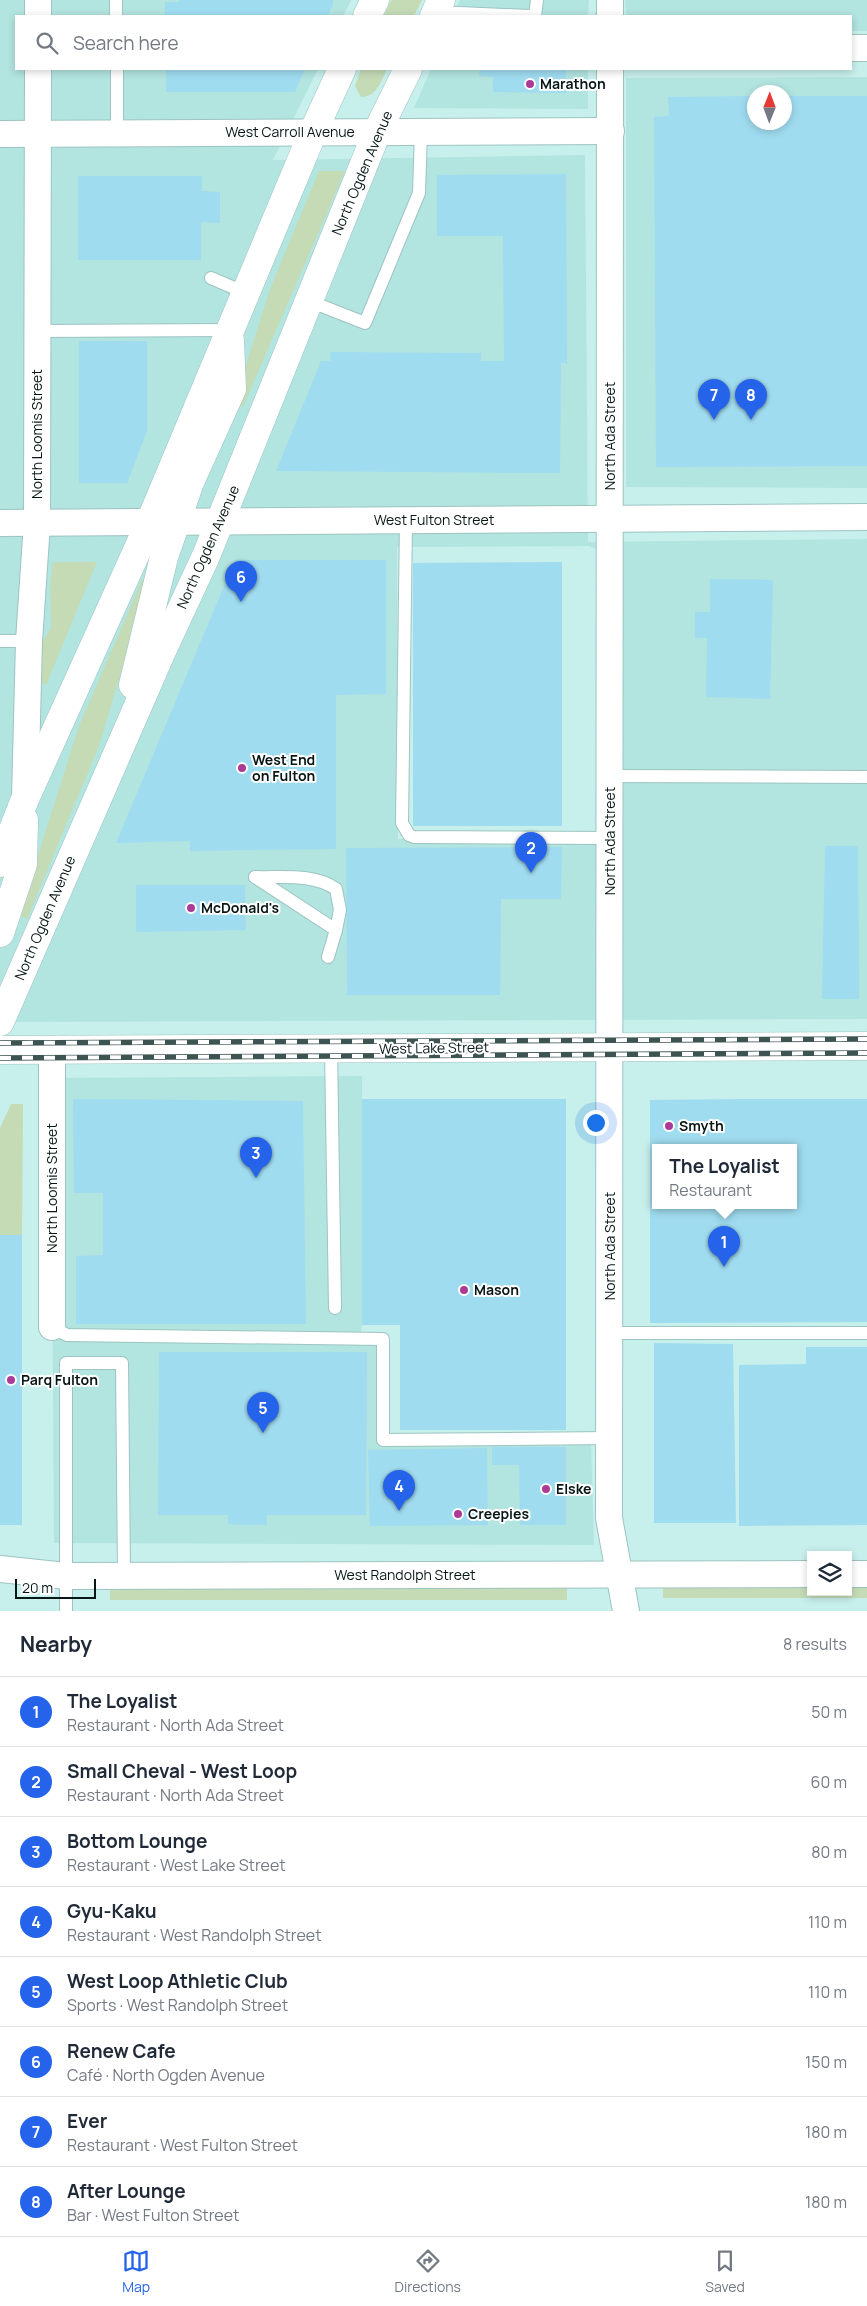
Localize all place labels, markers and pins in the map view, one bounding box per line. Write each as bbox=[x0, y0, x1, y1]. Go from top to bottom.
place label: Marathon bbox=[540, 74, 606, 93]
marker: Marathon bbox=[524, 78, 536, 90]
pin: 7 bbox=[698, 379, 730, 420]
pin: 8 bbox=[735, 379, 767, 420]
pin: 6 bbox=[225, 561, 257, 602]
place label: West End on Fulton bbox=[252, 750, 315, 785]
marker: West End on Fulton bbox=[236, 762, 248, 774]
pin: 2 bbox=[515, 832, 547, 873]
place label: McDonald's bbox=[201, 898, 279, 917]
marker: McDonald's bbox=[185, 902, 197, 914]
place label: Smyth bbox=[679, 1116, 724, 1135]
marker: Smyth bbox=[663, 1120, 675, 1132]
pin: 3 bbox=[240, 1137, 272, 1178]
pin: 1 bbox=[708, 1226, 740, 1267]
place label: Mason bbox=[474, 1280, 519, 1299]
marker: Mason bbox=[458, 1284, 470, 1296]
place label: Parq Fulton bbox=[21, 1370, 98, 1389]
marker: Parq Fulton bbox=[5, 1374, 17, 1386]
pin: 5 bbox=[247, 1392, 279, 1433]
pin: 4 bbox=[383, 1470, 415, 1511]
place label: Elske bbox=[556, 1479, 592, 1498]
marker: Elske bbox=[540, 1483, 552, 1495]
place label: Creepies bbox=[468, 1504, 529, 1523]
marker: Creepies bbox=[452, 1508, 464, 1520]

